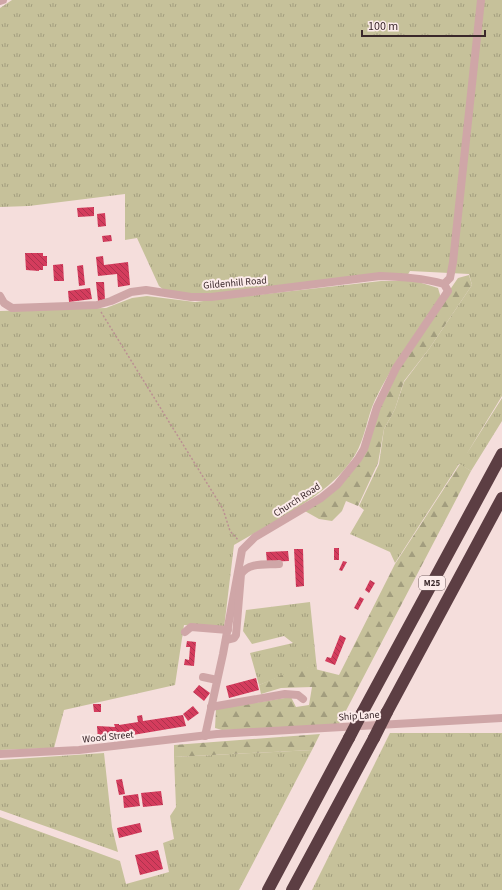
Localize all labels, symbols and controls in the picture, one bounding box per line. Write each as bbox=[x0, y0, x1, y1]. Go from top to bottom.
scale bar bbox=[362, 12, 485, 38]
text: 100 m bbox=[368, 18, 398, 35]
street label: Gildenhill Road bbox=[203, 273, 267, 293]
street label: Church Road bbox=[271, 480, 323, 520]
road number: M25 bbox=[419, 576, 445, 590]
street label: Ship Lane bbox=[338, 708, 380, 724]
street label: Wood Street bbox=[82, 727, 135, 747]

